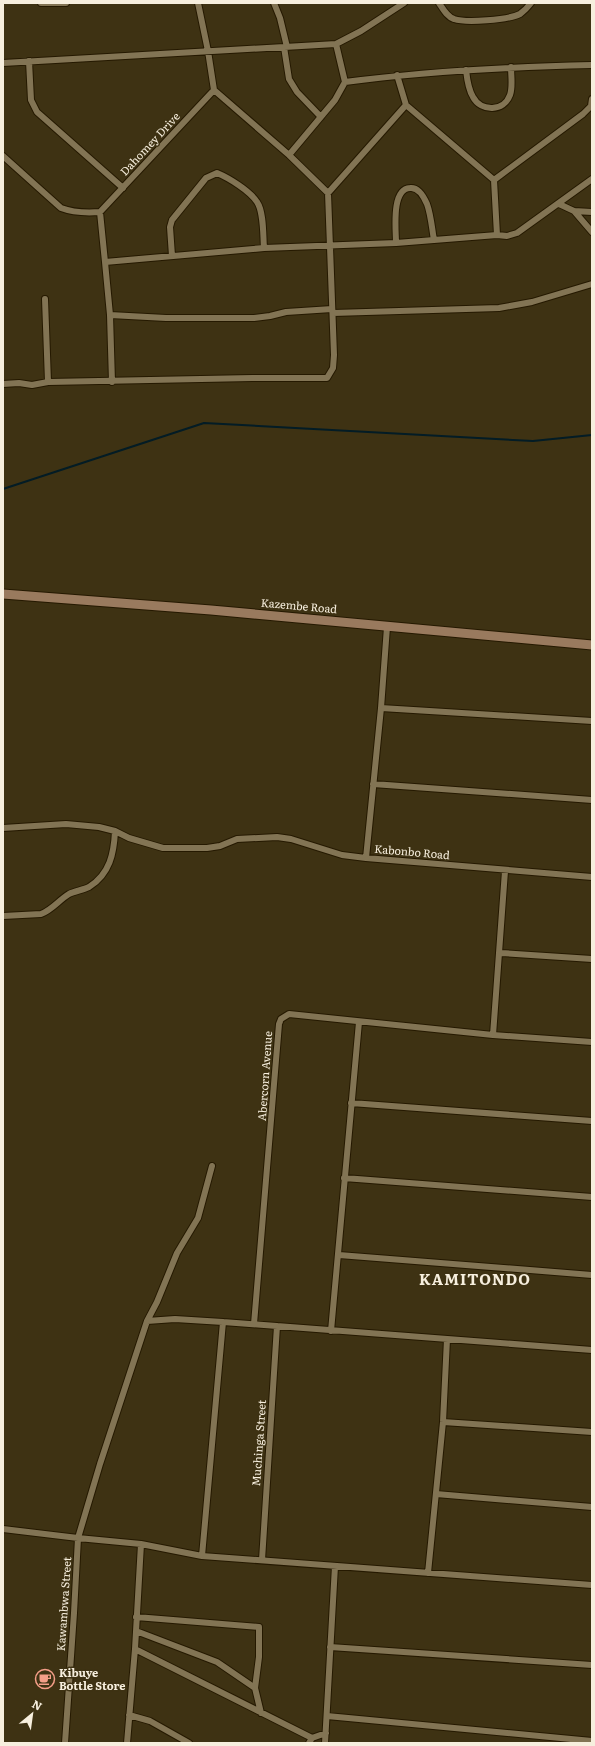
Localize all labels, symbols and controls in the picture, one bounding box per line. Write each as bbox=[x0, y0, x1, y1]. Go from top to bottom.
street label: Dahomey Drive bbox=[116, 108, 183, 179]
street label: Kazembe Road bbox=[260, 594, 338, 616]
street label: Kabonbo Road bbox=[374, 840, 451, 862]
street label: Abercorn Avenue bbox=[253, 1030, 275, 1122]
district label: KAMITONDO bbox=[419, 1267, 531, 1290]
street label: Muchinga Street bbox=[247, 1399, 269, 1487]
street label: Kawambwa Street bbox=[52, 1556, 74, 1652]
place label: Kibuye Bottle Store bbox=[59, 1664, 125, 1693]
cafe icon: Kibuye Bottle Store bbox=[34, 1668, 56, 1690]
north arrow bbox=[12, 1694, 52, 1734]
text: N bbox=[29, 1695, 45, 1714]

